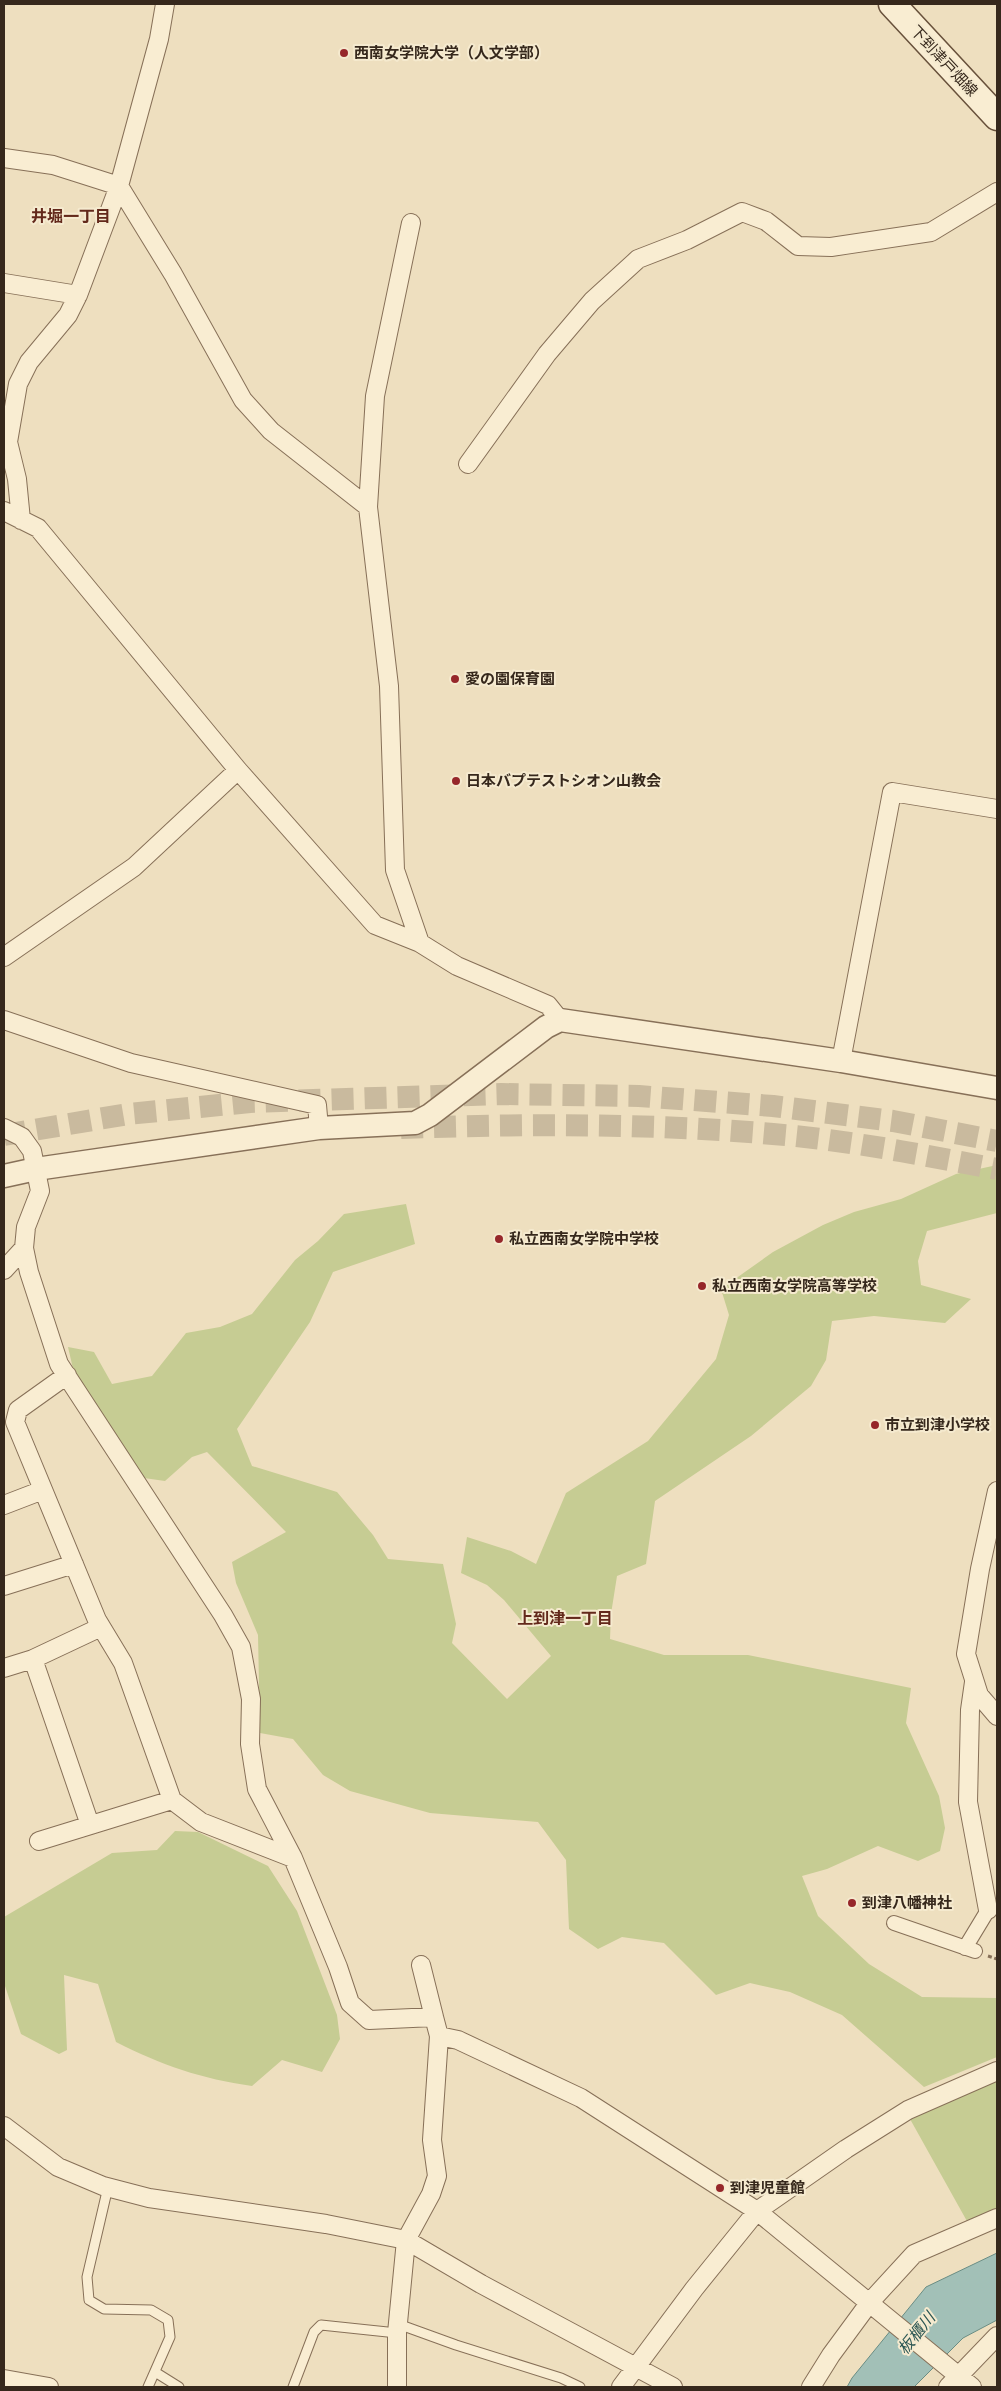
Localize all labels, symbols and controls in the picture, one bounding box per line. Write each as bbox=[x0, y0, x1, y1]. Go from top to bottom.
street label: 下到津戸畑線 bbox=[906, 21, 983, 101]
place label: 西南女学院大学（人文学部） bbox=[354, 42, 549, 63]
marker: 西南女学院大学（人文学部） bbox=[338, 47, 350, 59]
district label: 井堀一丁目 bbox=[31, 205, 111, 227]
place label: 愛の園保育園 bbox=[465, 668, 555, 689]
marker: 愛の園保育園 bbox=[449, 673, 461, 685]
place label: 日本バプテストシオン山教会 bbox=[466, 770, 661, 791]
marker: 日本バプテストシオン山教会 bbox=[450, 775, 462, 787]
place label: 私立西南女学院中学校 bbox=[509, 1228, 659, 1249]
marker: 私立西南女学院中学校 bbox=[493, 1233, 505, 1245]
place label: 私立西南女学院高等学校 bbox=[712, 1275, 877, 1296]
marker: 私立西南女学院高等学校 bbox=[696, 1280, 708, 1292]
place label: 市立到津小学校 bbox=[885, 1414, 990, 1435]
marker: 市立到津小学校 bbox=[869, 1419, 881, 1431]
district label: 上到津一丁目 bbox=[517, 1607, 613, 1629]
place label: 到津八幡神社 bbox=[862, 1892, 952, 1913]
marker: 到津八幡神社 bbox=[846, 1897, 858, 1909]
place label: 到津児童館 bbox=[730, 2177, 805, 2198]
marker: 到津児童館 bbox=[714, 2182, 726, 2194]
water label: 板櫃川 bbox=[892, 2306, 941, 2359]

